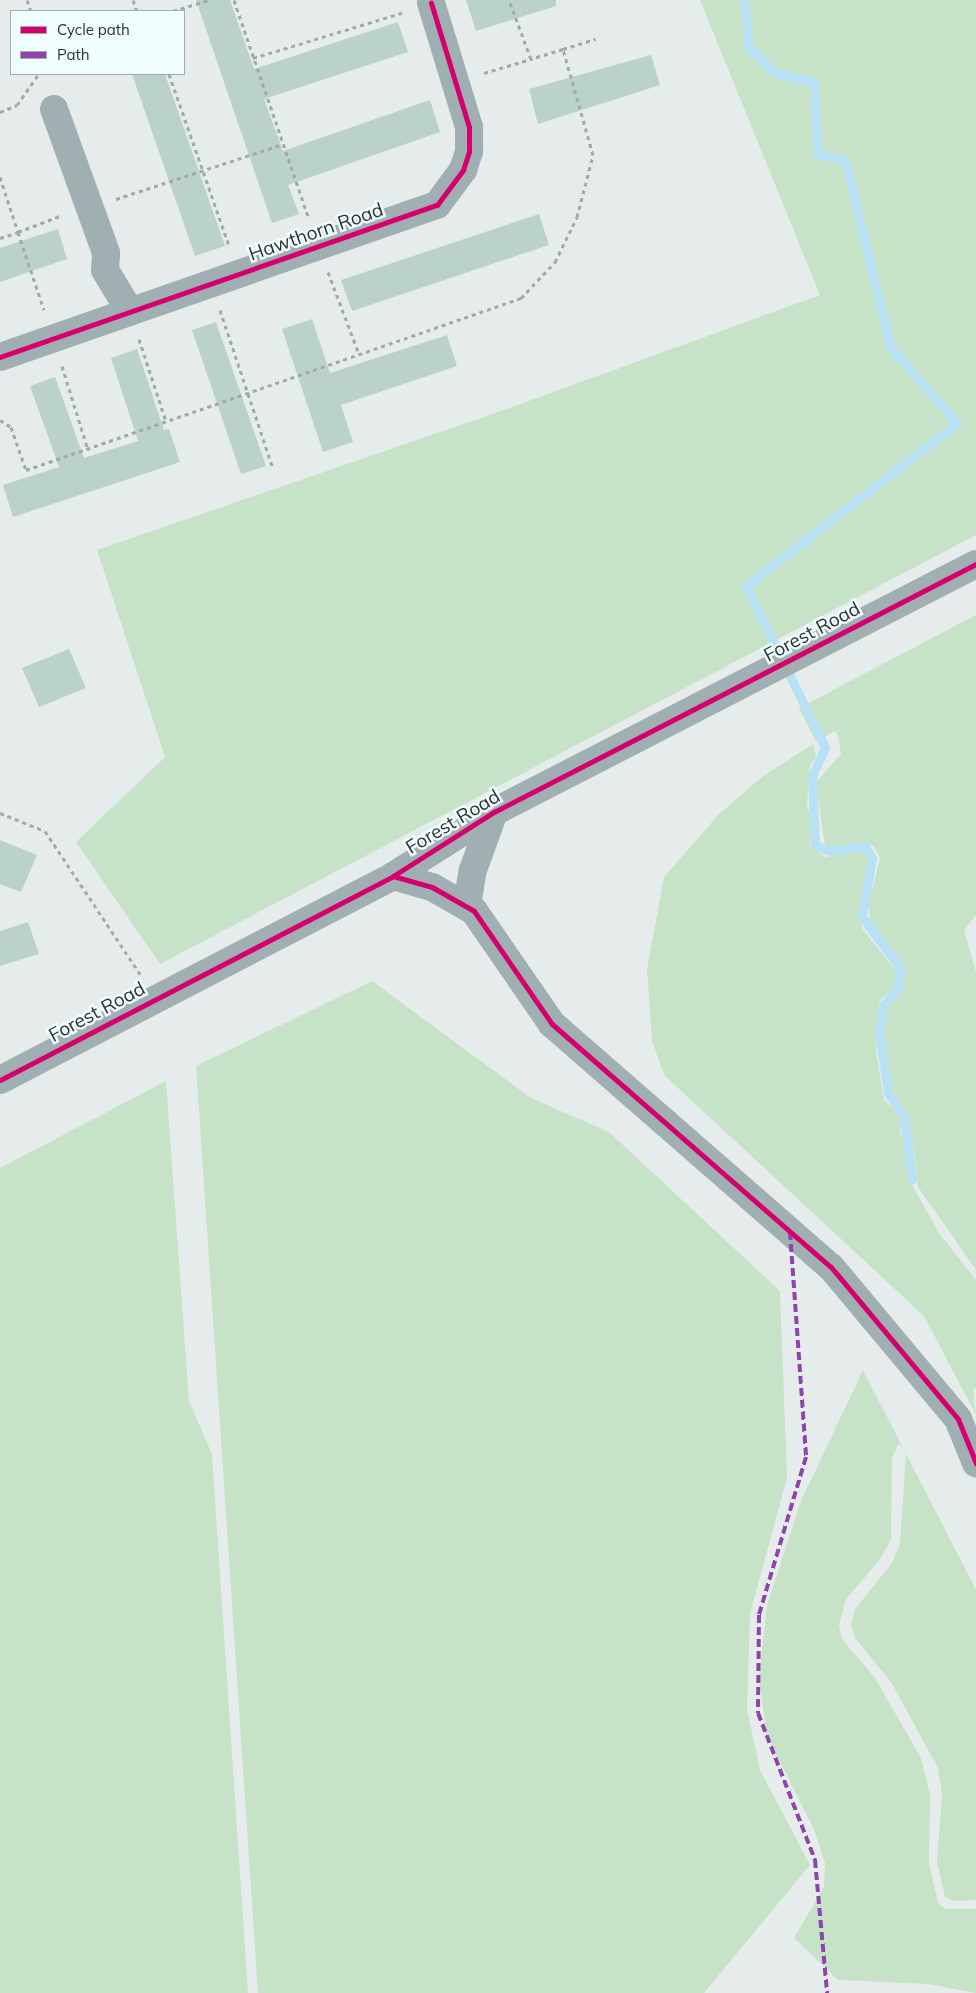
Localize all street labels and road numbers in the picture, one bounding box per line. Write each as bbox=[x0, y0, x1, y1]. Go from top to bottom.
street label: Hawthorn Road bbox=[246, 198, 386, 266]
street label: Forest Road bbox=[760, 597, 864, 667]
street label: Forest Road bbox=[402, 785, 504, 859]
street label: Forest Road bbox=[45, 977, 149, 1047]

